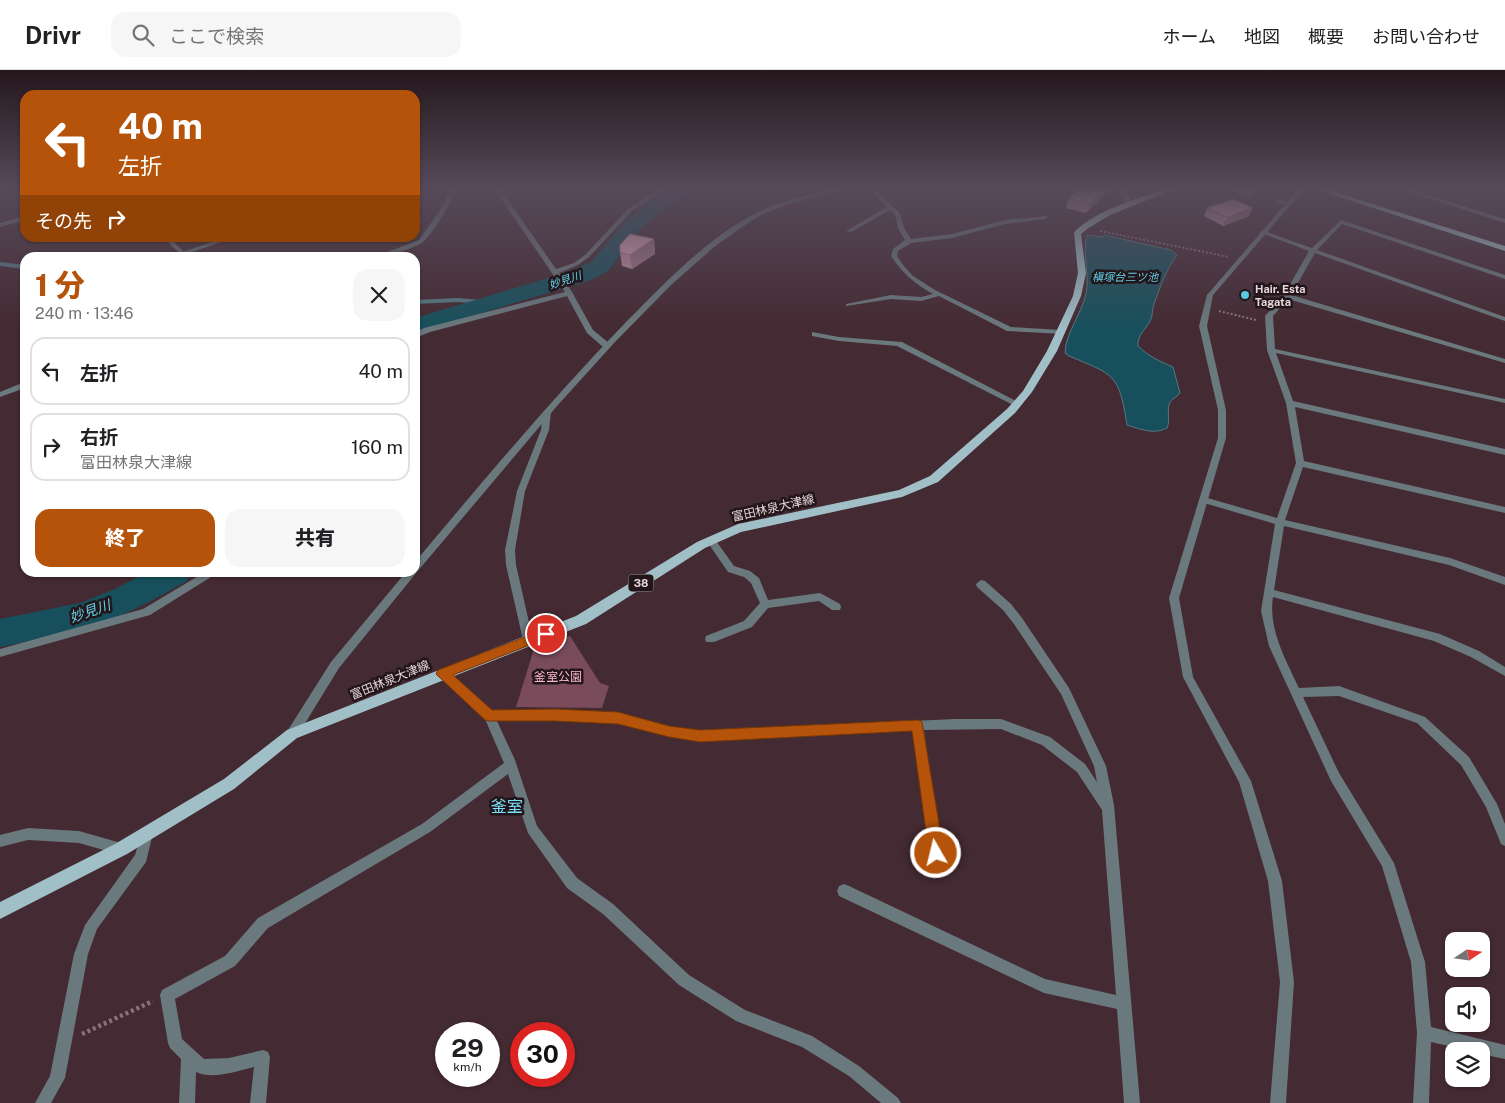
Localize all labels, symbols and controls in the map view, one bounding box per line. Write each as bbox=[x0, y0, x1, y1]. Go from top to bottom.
search box bbox=[111, 12, 461, 57]
text: Drivr bbox=[25, 21, 81, 49]
icon: search bbox=[129, 21, 157, 49]
text: ここで検索 bbox=[169, 25, 264, 47]
text: ホーム bbox=[1163, 26, 1216, 47]
text: 地図 bbox=[1244, 26, 1280, 47]
text: 概要 bbox=[1308, 26, 1344, 47]
text: お問い合わせ bbox=[1372, 26, 1480, 47]
text: 40 m bbox=[118, 106, 203, 147]
icon: left bbox=[35, 110, 100, 175]
text: 左折 bbox=[118, 153, 162, 179]
icon: right bbox=[102, 205, 130, 233]
text: その先 bbox=[35, 210, 92, 232]
text: 1 分 bbox=[35, 267, 85, 303]
button: close bbox=[353, 269, 405, 321]
water label: 妙見川 bbox=[547, 269, 583, 291]
water label: 槇塚台三ツ池 bbox=[1092, 271, 1159, 283]
place label: Hair. Esta Tagata bbox=[1255, 283, 1306, 308]
marker: Hair. Esta Tagata bbox=[1239, 289, 1251, 301]
text: 240 m · 13:46 bbox=[35, 304, 134, 323]
icon: left bbox=[37, 357, 65, 385]
text: 40 m bbox=[358, 360, 403, 382]
text: 左折 bbox=[80, 362, 118, 384]
text: 右折 bbox=[80, 426, 118, 448]
icon: right bbox=[37, 433, 65, 461]
text: 160 m bbox=[351, 436, 403, 458]
text: 富田林泉大津線 bbox=[80, 453, 192, 472]
street label: 富田林泉大津線 bbox=[730, 492, 816, 524]
button: 終了 bbox=[35, 509, 215, 567]
button: 共有 bbox=[225, 509, 405, 567]
road number: 38 bbox=[628, 574, 654, 592]
water label: 妙見川 bbox=[68, 596, 114, 625]
pin bbox=[525, 613, 567, 655]
icon: arrive bbox=[532, 620, 560, 648]
street label: 富田林泉大津線 bbox=[348, 658, 432, 702]
park label: 釜室公園 bbox=[534, 670, 582, 684]
district label: 釜室 bbox=[491, 797, 523, 816]
position arrow bbox=[909, 826, 961, 878]
north arrow bbox=[1445, 932, 1490, 978]
map controls bbox=[1445, 932, 1490, 1087]
button: sound bbox=[1445, 987, 1490, 1032]
speed limit sign: 30 bbox=[510, 1022, 575, 1087]
text: 29 bbox=[451, 1033, 484, 1063]
button: layers bbox=[1445, 1042, 1490, 1087]
text: km/h bbox=[453, 1060, 482, 1074]

